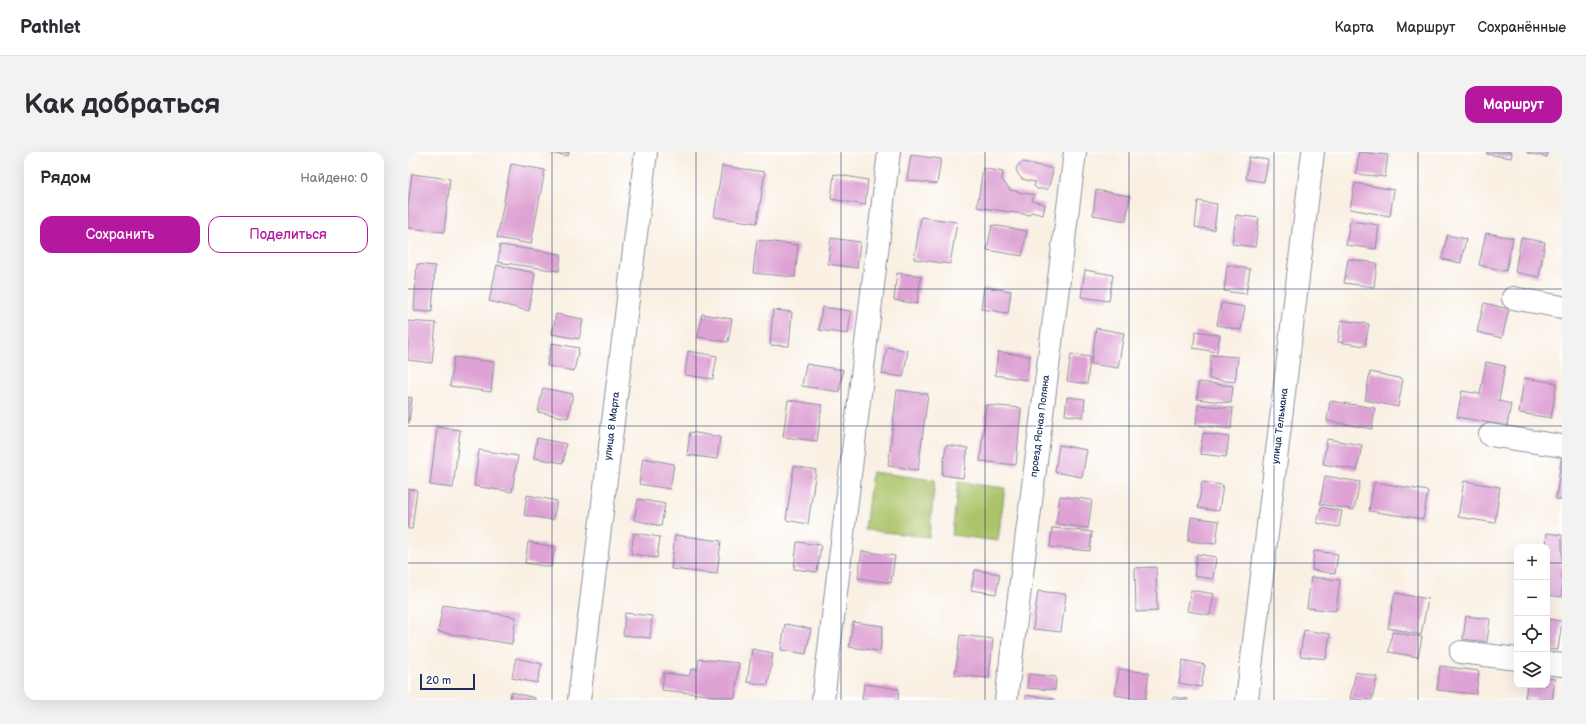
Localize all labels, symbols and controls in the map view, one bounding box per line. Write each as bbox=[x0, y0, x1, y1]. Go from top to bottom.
text: Pathlet bbox=[20, 16, 81, 39]
text: Карта bbox=[1335, 19, 1374, 36]
text: Маршрут bbox=[1396, 19, 1456, 36]
text: Сохранённые bbox=[1478, 19, 1566, 36]
button: Маршрут bbox=[1465, 86, 1562, 123]
text: Как добраться bbox=[24, 88, 221, 121]
text: Рядом bbox=[40, 168, 91, 188]
text: Найдено: 0 bbox=[300, 170, 368, 186]
button: Сохранить bbox=[40, 216, 200, 253]
button: Поделиться bbox=[208, 216, 368, 253]
street label: проезд Ясная Поляна bbox=[1028, 374, 1052, 478]
street label: улица Тельмана bbox=[1269, 387, 1291, 465]
street label: улица 8 Марта bbox=[602, 391, 622, 461]
map controls bbox=[1514, 544, 1550, 688]
button: + bbox=[1514, 544, 1550, 580]
button: − bbox=[1514, 580, 1550, 616]
button: locate bbox=[1514, 616, 1550, 652]
button: layers bbox=[1514, 652, 1550, 688]
scale bar bbox=[420, 672, 475, 691]
text: 20 m bbox=[426, 674, 451, 687]

